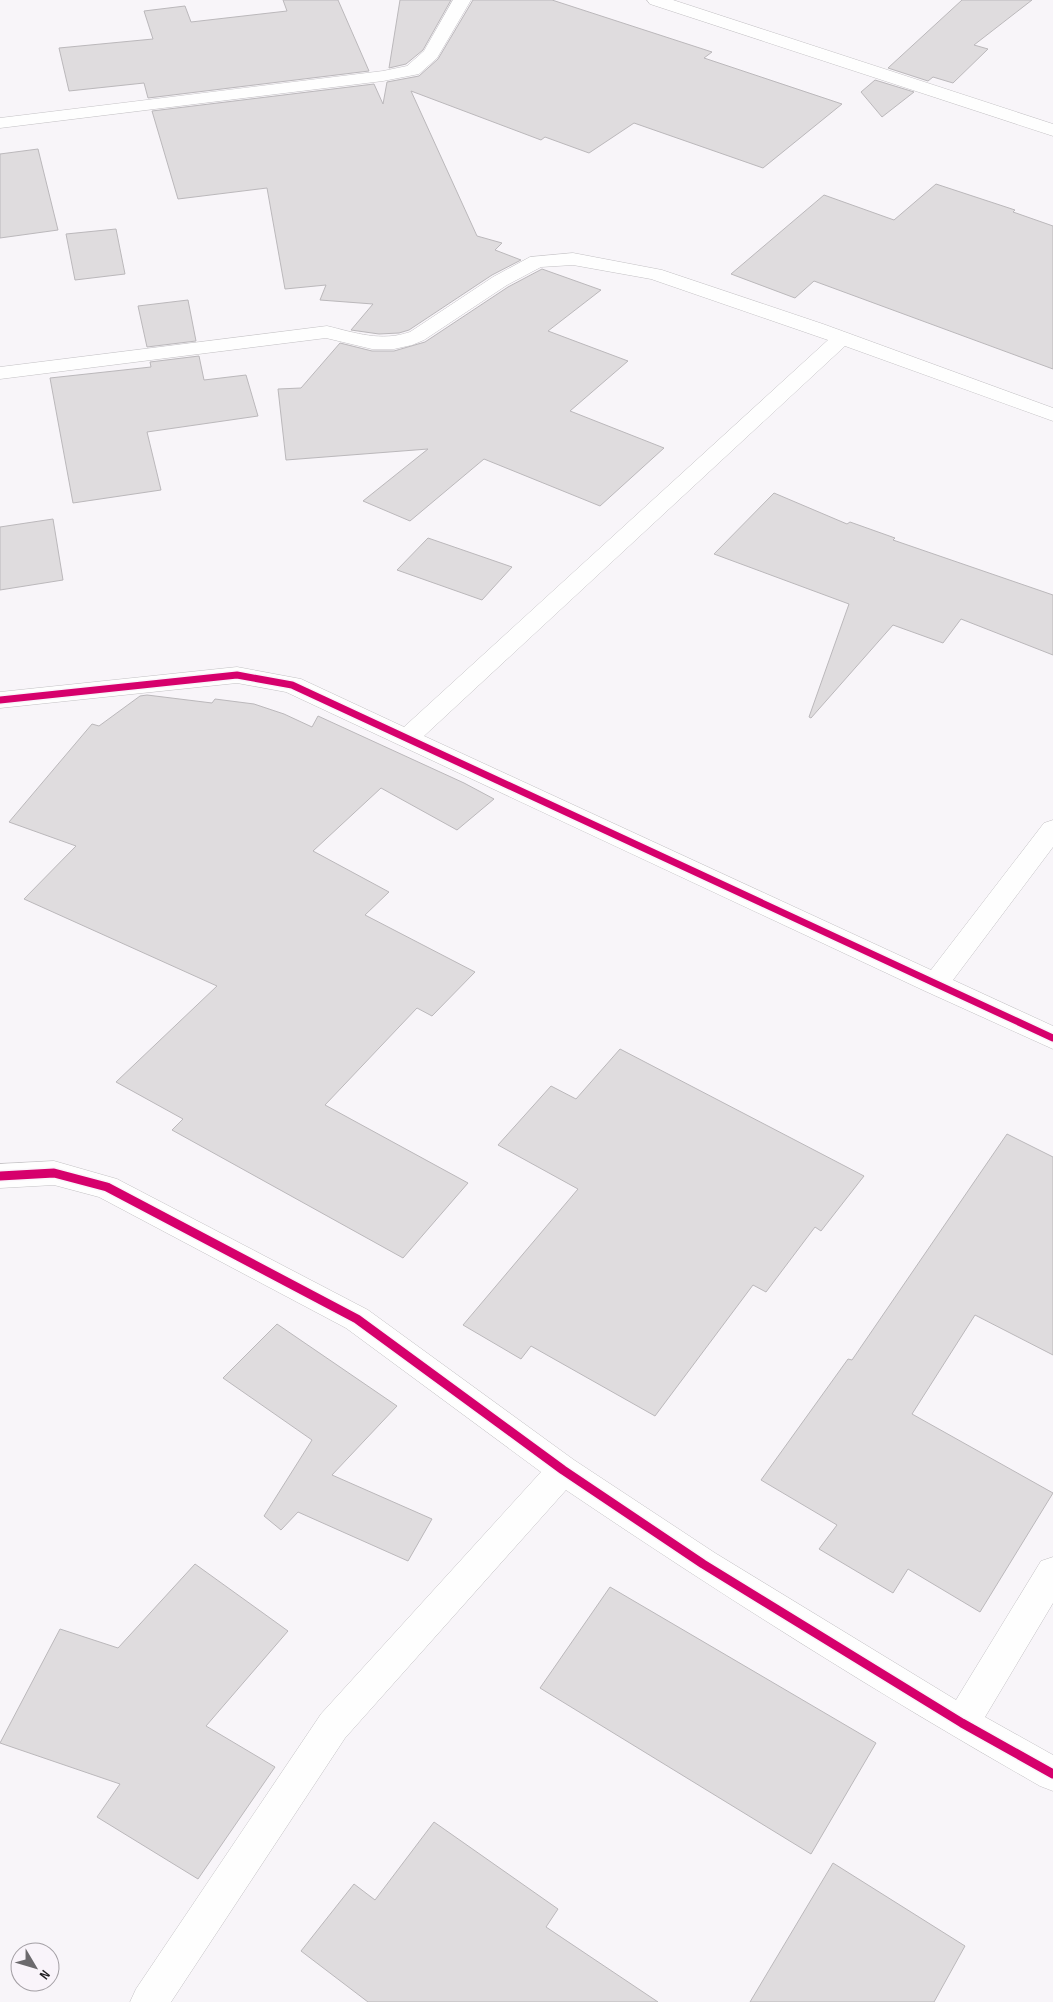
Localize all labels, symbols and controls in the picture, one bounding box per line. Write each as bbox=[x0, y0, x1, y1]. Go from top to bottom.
north arrow bbox=[10, 1942, 60, 1992]
text: N bbox=[36, 1967, 54, 1983]

